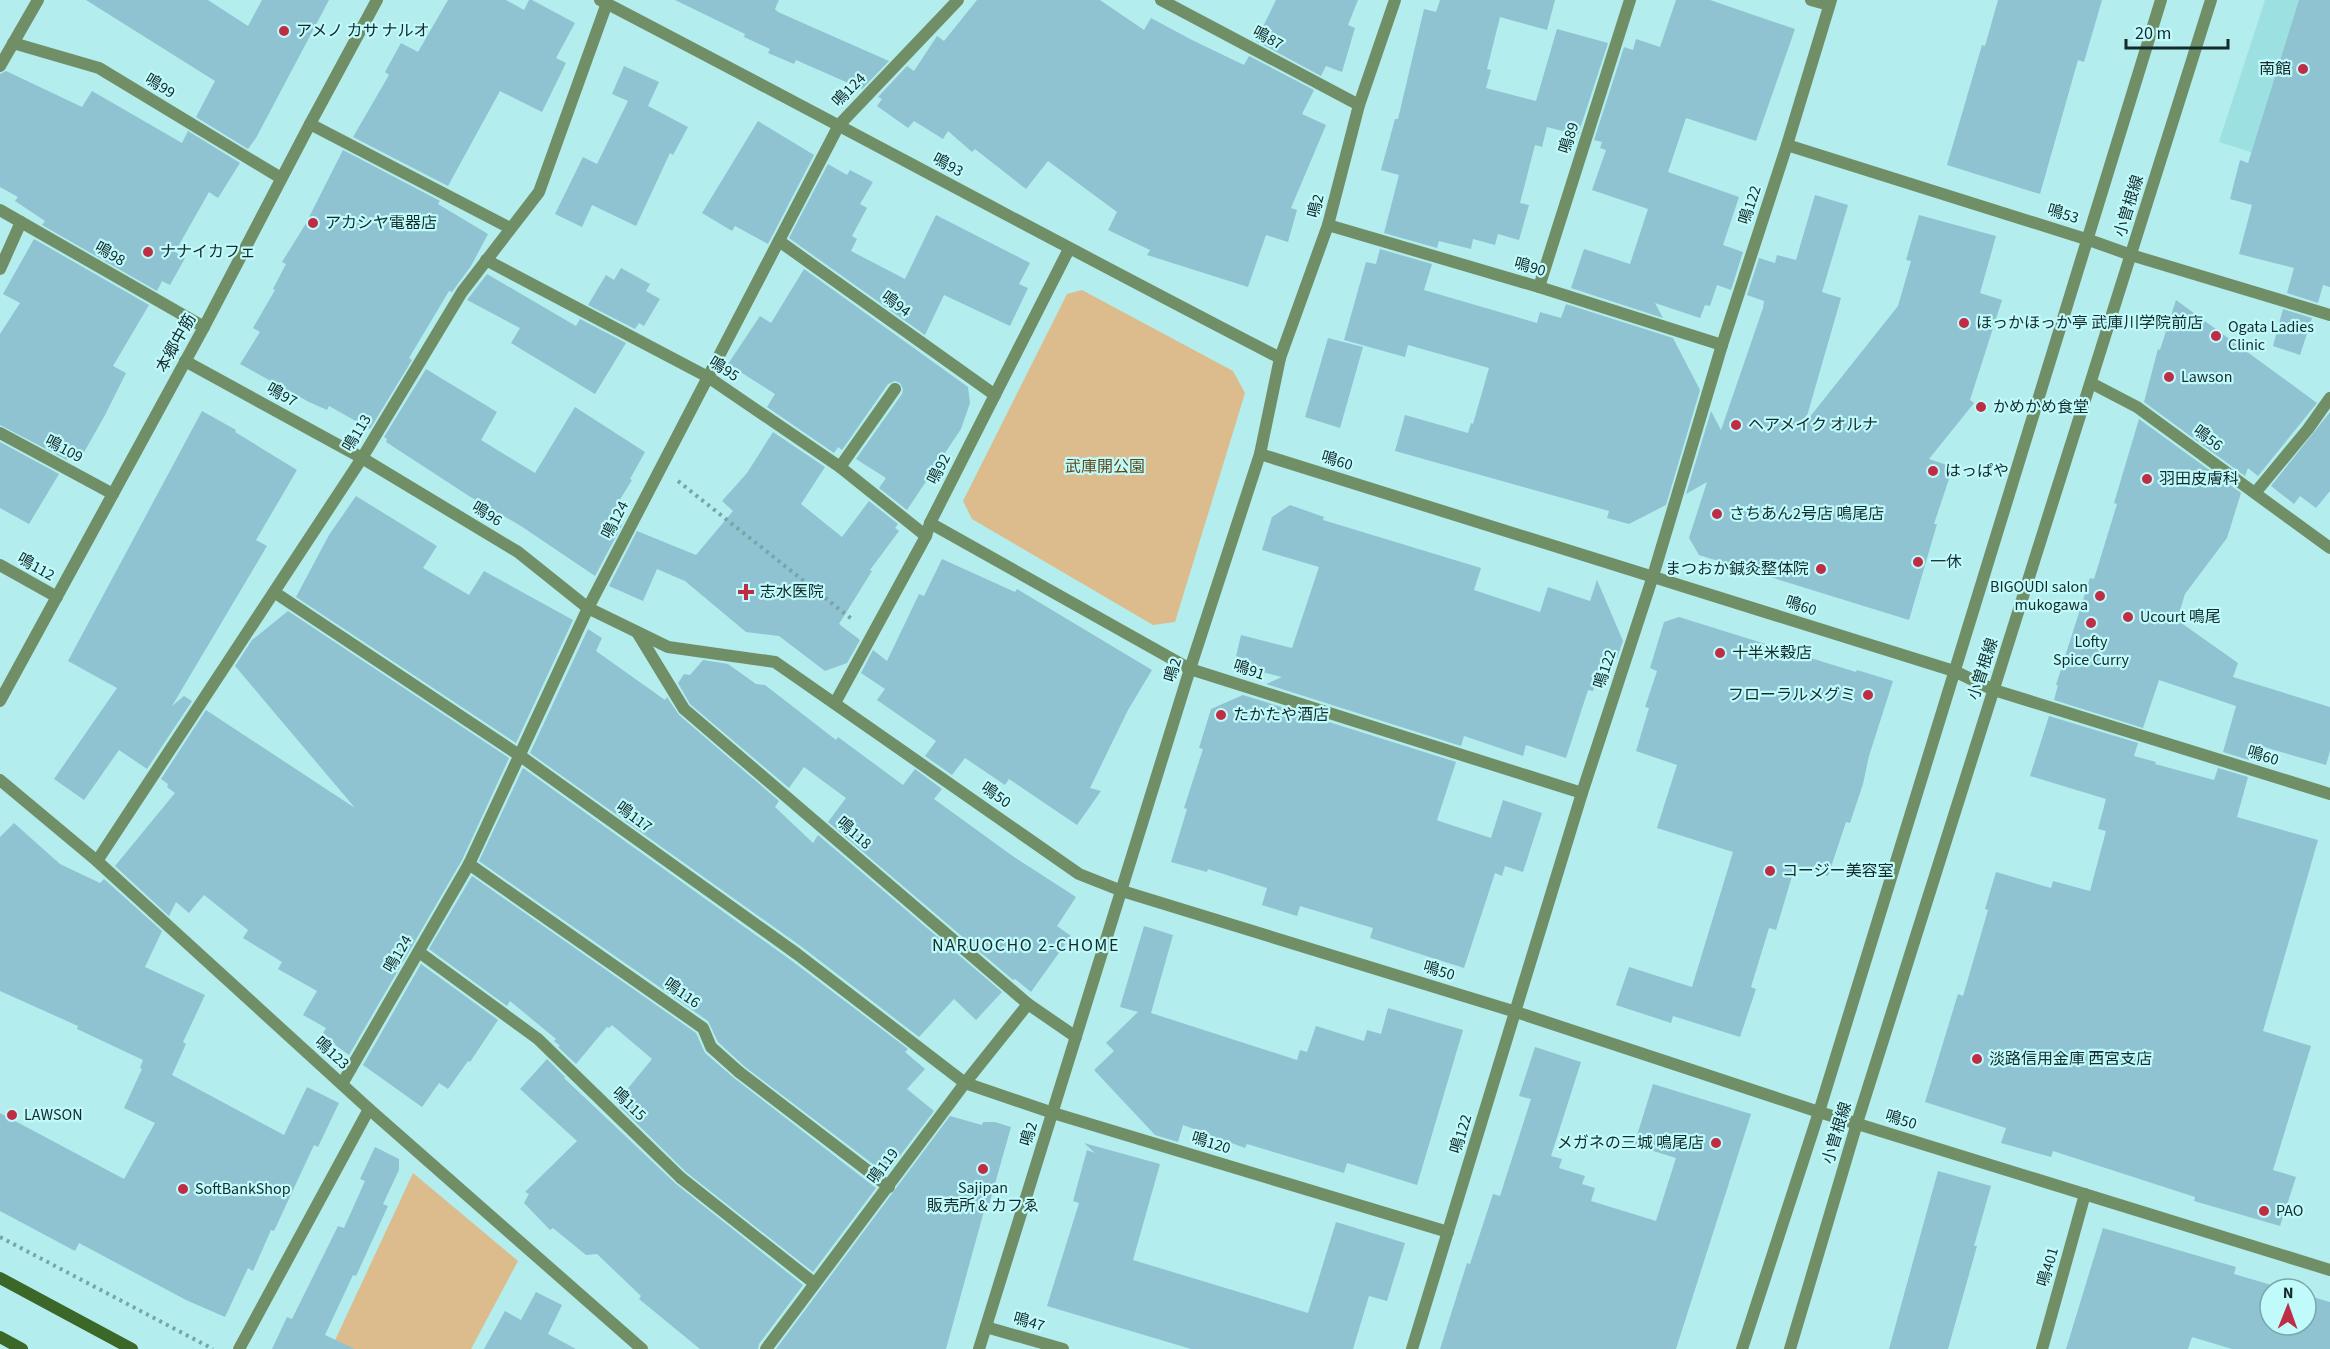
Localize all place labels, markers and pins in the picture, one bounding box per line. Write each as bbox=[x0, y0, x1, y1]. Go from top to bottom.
place label: アメノ カサ ナルオ bbox=[296, 20, 430, 42]
marker: アメノ カサ ナルオ bbox=[277, 24, 291, 38]
place label: 南館 bbox=[2259, 58, 2291, 80]
marker: 南館 bbox=[2296, 62, 2310, 76]
place label: アカシヤ電器店 bbox=[325, 212, 437, 234]
marker: アカシヤ電器店 bbox=[306, 216, 320, 230]
place label: ナナイカフェ bbox=[160, 241, 256, 263]
marker: ナナイカフェ bbox=[141, 245, 155, 259]
place label: ほっかほっか亭 武庫川学院前店 bbox=[1976, 312, 2203, 334]
marker: ほっかほっか亭 武庫川学院前店 bbox=[1957, 316, 1971, 330]
place label: Ogata Ladies Clinic bbox=[2228, 316, 2314, 356]
marker: Ogata Ladies Clinic bbox=[2209, 329, 2223, 343]
place label: Lawson bbox=[2181, 366, 2232, 388]
marker: Lawson bbox=[2162, 370, 2176, 384]
place label: かめかめ食堂 bbox=[1993, 396, 2089, 418]
marker: かめかめ食堂 bbox=[1974, 400, 1988, 414]
place label: ヘアメイク オルナ bbox=[1748, 414, 1878, 436]
marker: ヘアメイク オルナ bbox=[1729, 418, 1743, 432]
place label: はっぱや bbox=[1945, 460, 2009, 482]
marker: はっぱや bbox=[1926, 464, 1940, 478]
place label: 羽田皮膚科 bbox=[2159, 468, 2239, 490]
marker: 羽田皮膚科 bbox=[2140, 472, 2154, 486]
place label: さちあん2号店 鳴尾店 bbox=[1729, 503, 1884, 525]
marker: さちあん2号店 鳴尾店 bbox=[1710, 507, 1724, 521]
place label: 一休 bbox=[1930, 551, 1962, 573]
marker: 一休 bbox=[1911, 555, 1925, 569]
place label: まつおか鍼灸整体院 bbox=[1665, 558, 1809, 580]
marker: まつおか鍼灸整体院 bbox=[1814, 562, 1828, 576]
place label: BIGOUDI salon mukogawa bbox=[1990, 576, 2088, 616]
place label: 志水医院 bbox=[760, 581, 824, 603]
marker: 志水医院 bbox=[737, 583, 755, 601]
marker: BIGOUDI salon mukogawa bbox=[2093, 589, 2107, 603]
place label: Ucourt 鳴尾 bbox=[2140, 606, 2221, 628]
marker: Ucourt 鳴尾 bbox=[2121, 610, 2135, 624]
marker: Lofty Spice Curry bbox=[2084, 616, 2098, 630]
place label: Lofty Spice Curry bbox=[2053, 631, 2130, 671]
place label: 十半米穀店 bbox=[1732, 642, 1812, 664]
marker: 十半米穀店 bbox=[1713, 646, 1727, 660]
place label: フローラルメグミ bbox=[1728, 684, 1856, 706]
marker: フローラルメグミ bbox=[1861, 688, 1875, 702]
place label: たかたや酒店 bbox=[1233, 704, 1329, 726]
marker: たかたや酒店 bbox=[1214, 708, 1228, 722]
place label: コージー美容室 bbox=[1782, 860, 1894, 882]
marker: コージー美容室 bbox=[1763, 864, 1777, 878]
place label: 淡路信用金庫 西宮支店 bbox=[1989, 1048, 2152, 1070]
marker: 淡路信用金庫 西宮支店 bbox=[1970, 1052, 1984, 1066]
place label: LAWSON bbox=[24, 1104, 83, 1126]
marker: LAWSON bbox=[5, 1108, 19, 1122]
place label: メガネの三城 鳴尾店 bbox=[1557, 1132, 1704, 1154]
marker: メガネの三城 鳴尾店 bbox=[1709, 1136, 1723, 1150]
marker: Sajipan 販売所 & カフゑ bbox=[976, 1162, 990, 1176]
place label: Sajipan 販売所 & カフゑ bbox=[927, 1177, 1039, 1217]
place label: SoftBankShop bbox=[195, 1178, 291, 1200]
marker: SoftBankShop bbox=[176, 1182, 190, 1196]
place label: PAO bbox=[2276, 1200, 2303, 1222]
marker: PAO bbox=[2257, 1204, 2271, 1218]

